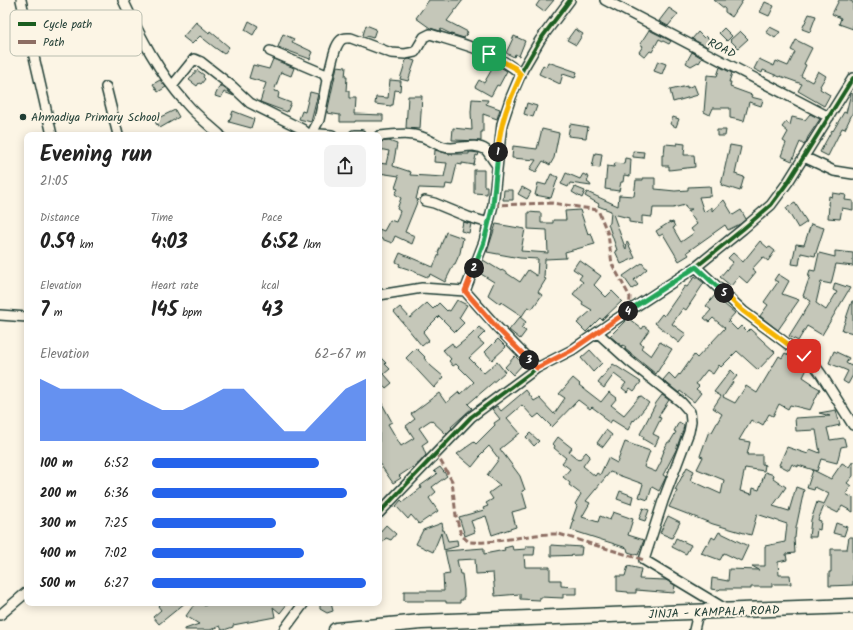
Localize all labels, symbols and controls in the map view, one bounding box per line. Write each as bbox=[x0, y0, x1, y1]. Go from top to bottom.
legend bbox=[10, 10, 142, 56]
text: Cycle path bbox=[43, 16, 92, 34]
street label: ROAD bbox=[704, 33, 739, 64]
text: Path bbox=[43, 34, 64, 52]
pin bbox=[472, 37, 506, 71]
icon: arrive bbox=[478, 43, 500, 65]
place label: Ahmadiya Primary School bbox=[31, 108, 160, 127]
marker: Ahmadiya Primary School bbox=[18, 112, 28, 122]
text: Evening run bbox=[40, 138, 152, 173]
pin: 1 bbox=[488, 142, 508, 162]
text: 1 bbox=[496, 143, 500, 161]
button: share bbox=[324, 145, 366, 187]
text: 21:05 bbox=[40, 171, 68, 192]
text: Distance bbox=[40, 209, 80, 227]
text: Time bbox=[151, 209, 173, 227]
text: Pace bbox=[261, 209, 282, 227]
text: 0.59 bbox=[40, 227, 75, 259]
text: 4:03 bbox=[151, 227, 188, 259]
text: 6:52 bbox=[261, 227, 299, 259]
text: km bbox=[75, 236, 94, 254]
text: /km bbox=[299, 236, 321, 254]
pin: 2 bbox=[464, 258, 484, 278]
text: 2 bbox=[471, 259, 477, 277]
text: Elevation bbox=[40, 277, 82, 295]
text: Heart rate bbox=[151, 277, 198, 295]
text: kcal bbox=[261, 277, 279, 295]
pin: 5 bbox=[714, 283, 734, 303]
text: 5 bbox=[721, 284, 727, 302]
text: 7 bbox=[40, 295, 49, 327]
text: 145 bbox=[151, 295, 178, 327]
text: 43 bbox=[261, 295, 283, 327]
pin: 4 bbox=[618, 301, 638, 321]
text: 4 bbox=[625, 302, 631, 320]
text: m bbox=[49, 304, 63, 322]
text: bpm bbox=[178, 304, 202, 322]
pin bbox=[787, 339, 821, 373]
text: Elevation bbox=[40, 344, 89, 365]
text: 62–67 m bbox=[315, 344, 366, 365]
icon: check bbox=[793, 345, 815, 367]
pin: 3 bbox=[519, 350, 539, 370]
text: 3 bbox=[526, 351, 532, 369]
text: 100 m bbox=[40, 453, 73, 474]
text: 6:52 bbox=[104, 453, 129, 474]
text: 200 m bbox=[40, 483, 77, 504]
text: 6:36 bbox=[104, 483, 129, 504]
text: 300 m bbox=[40, 513, 76, 534]
text: 7:25 bbox=[104, 513, 128, 534]
text: 400 m bbox=[40, 543, 76, 564]
text: 7:02 bbox=[104, 543, 127, 564]
text: 500 m bbox=[40, 573, 76, 594]
text: 6:27 bbox=[104, 573, 128, 594]
street label: JINJA - KAMPALA ROAD bbox=[648, 601, 780, 624]

